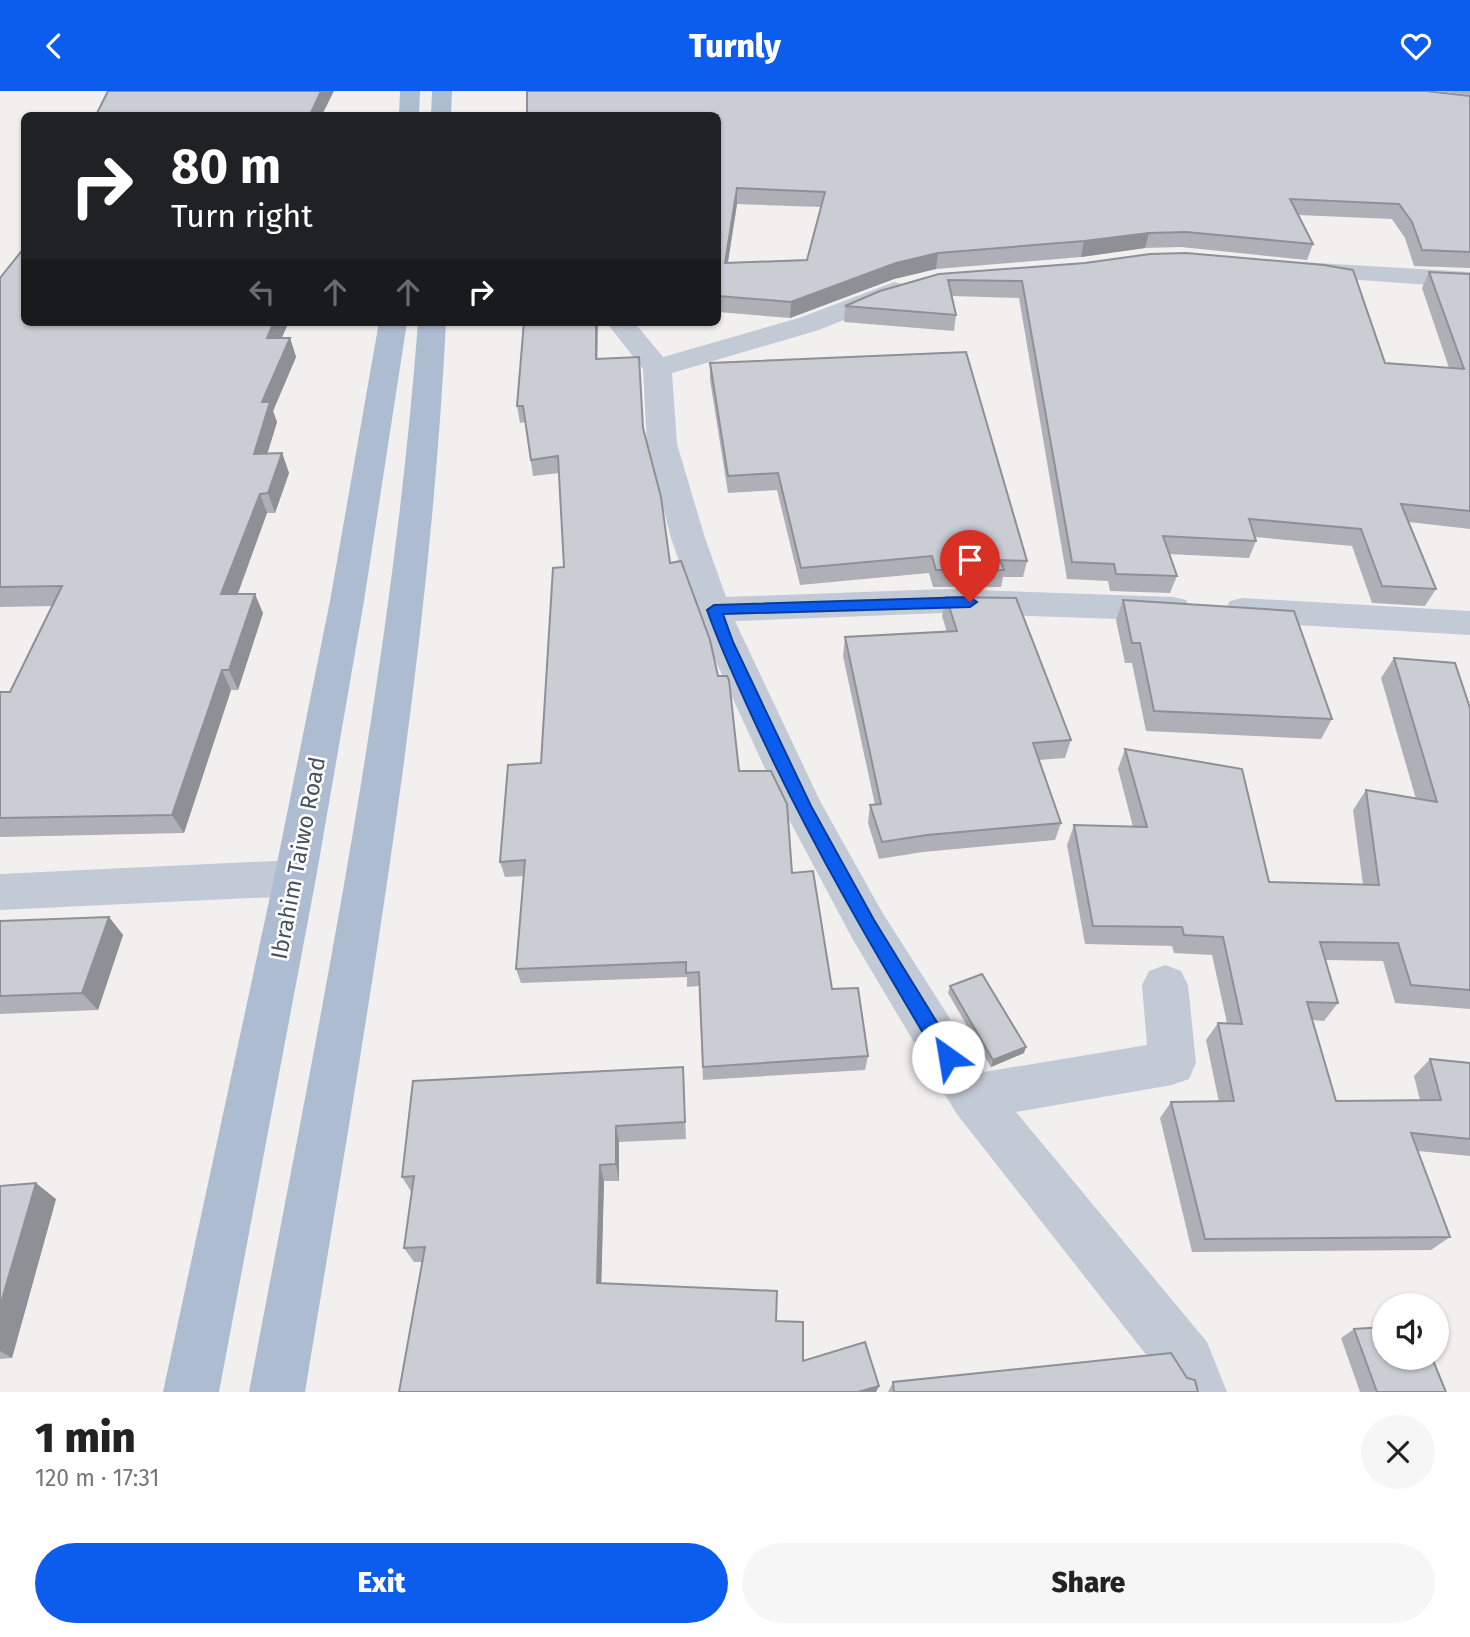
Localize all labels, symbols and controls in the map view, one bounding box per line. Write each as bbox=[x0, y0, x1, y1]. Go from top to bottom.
icon: back bbox=[35, 27, 73, 65]
text: Turnly bbox=[689, 27, 781, 65]
icon: heart bbox=[1397, 27, 1435, 65]
text: 80 m bbox=[171, 137, 281, 196]
icon: right bbox=[56, 140, 147, 231]
text: Turn right bbox=[171, 197, 313, 235]
icon: left bbox=[243, 273, 281, 311]
icon: ahead bbox=[316, 273, 354, 311]
icon: ahead bbox=[389, 273, 427, 311]
icon: right bbox=[462, 273, 500, 311]
pin bbox=[940, 530, 1000, 602]
icon: arrive bbox=[951, 541, 989, 579]
street label: Ibrahim Taiwo Road bbox=[265, 754, 331, 962]
position arrow bbox=[911, 1020, 985, 1094]
map controls bbox=[1372, 1293, 1449, 1370]
button: sound bbox=[1372, 1293, 1449, 1370]
text: 1 min bbox=[35, 1413, 136, 1463]
button: close bbox=[1361, 1415, 1435, 1489]
text: 120 m · 17:31 bbox=[35, 1464, 159, 1492]
button: Exit bbox=[35, 1543, 728, 1623]
button: Share bbox=[742, 1543, 1435, 1623]

